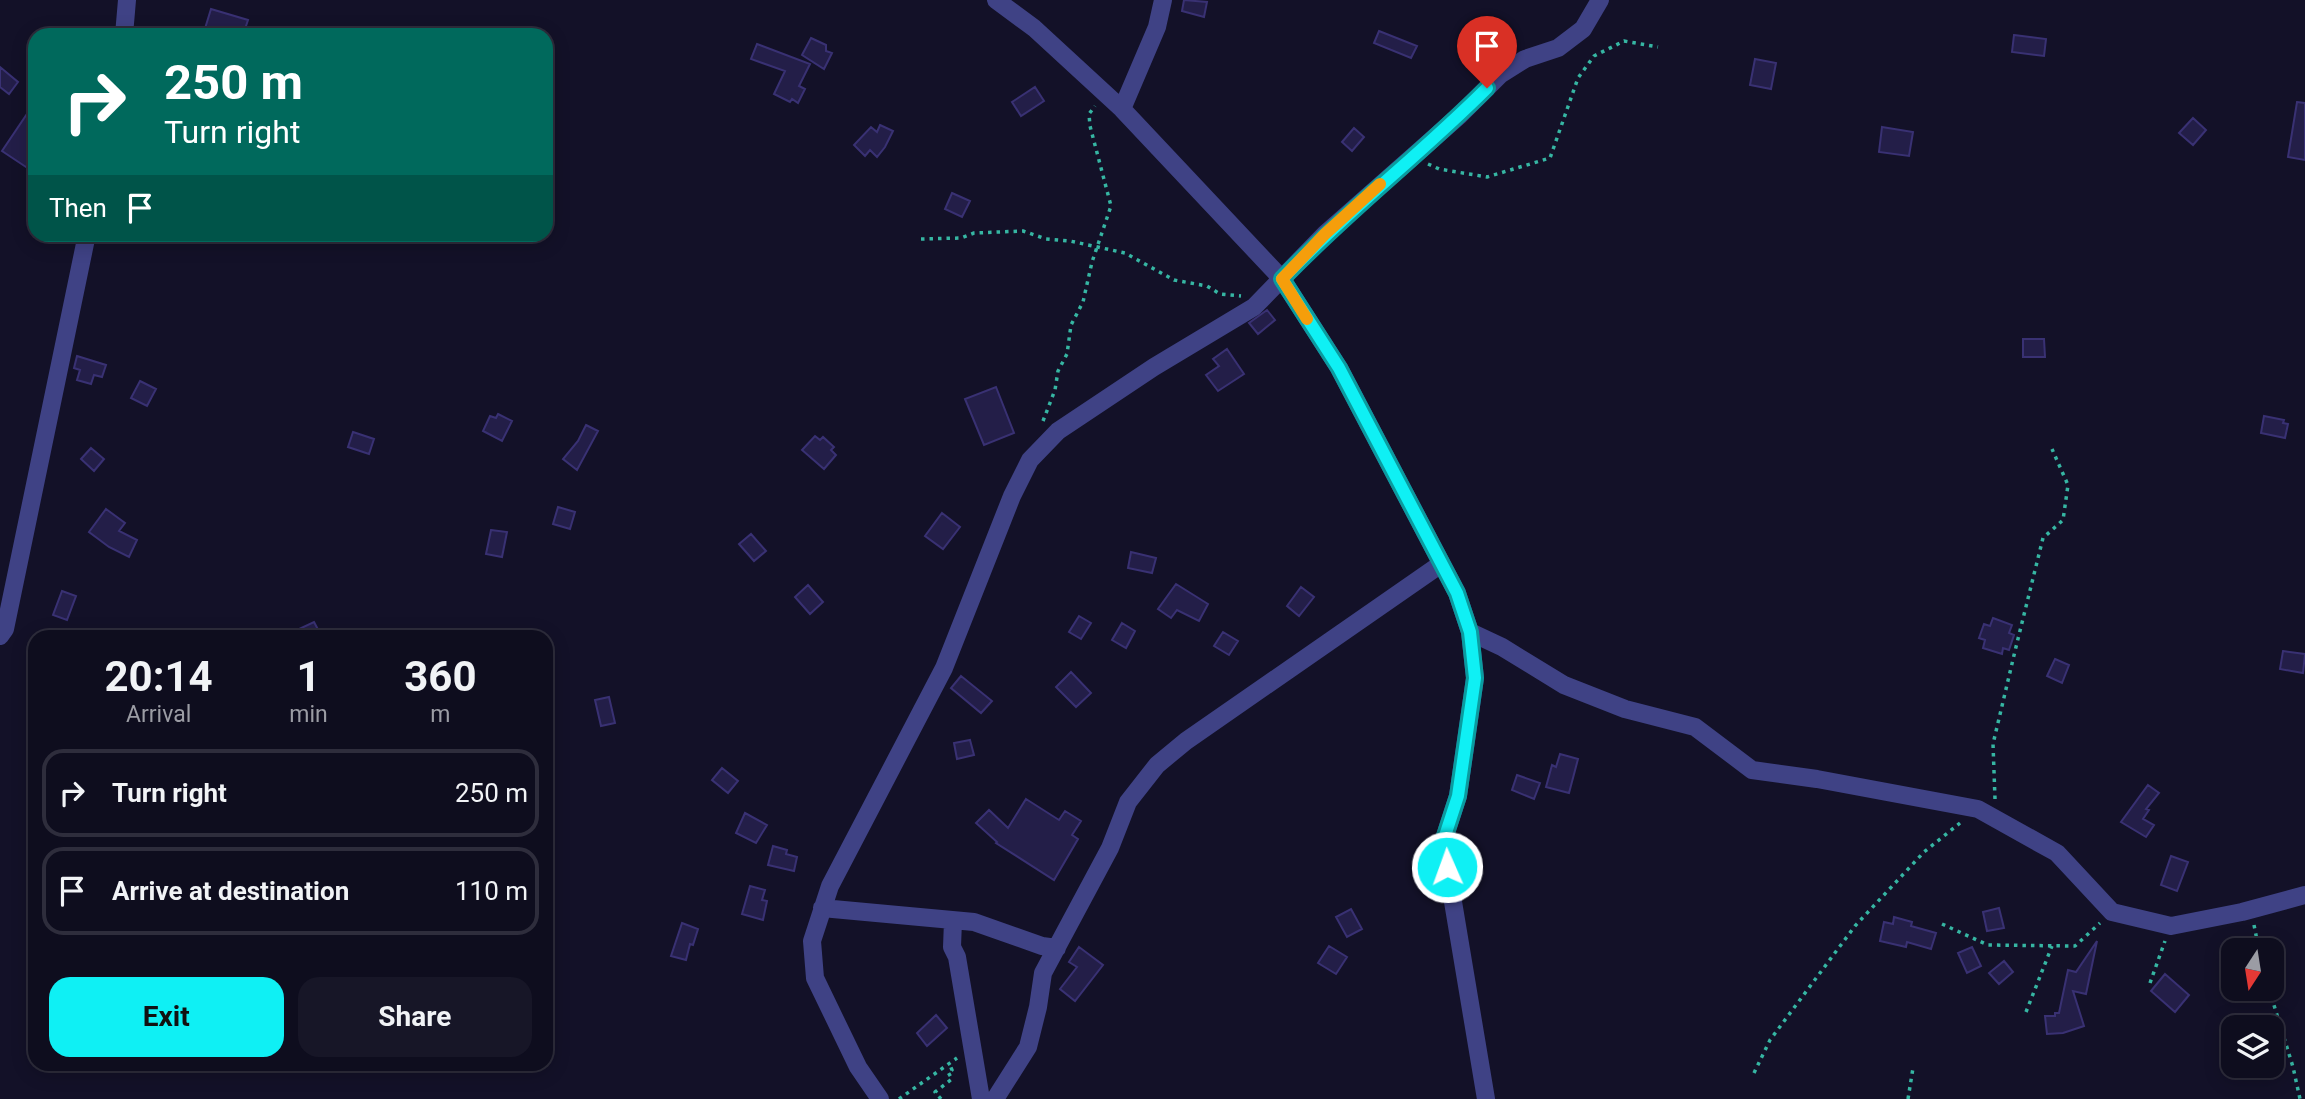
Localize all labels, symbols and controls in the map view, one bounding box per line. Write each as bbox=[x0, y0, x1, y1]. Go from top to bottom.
pin bbox=[1457, 16, 1517, 88]
icon: arrive bbox=[1468, 27, 1506, 65]
text: 250 m bbox=[164, 54, 303, 111]
icon: right bbox=[49, 56, 140, 147]
text: Turn right bbox=[164, 113, 300, 151]
icon: arrive bbox=[121, 189, 159, 227]
text: Then bbox=[49, 193, 107, 223]
text: 20:14 bbox=[105, 652, 213, 701]
text: 1 bbox=[296, 652, 321, 701]
text: 360 bbox=[404, 652, 477, 701]
text: Arrival bbox=[126, 701, 191, 728]
text: min bbox=[289, 701, 328, 728]
text: m bbox=[430, 701, 450, 728]
icon: right bbox=[53, 774, 91, 812]
text: Turn right bbox=[112, 778, 227, 808]
text: 250 m bbox=[455, 778, 528, 808]
position arrow bbox=[1410, 830, 1484, 904]
icon: arrive bbox=[53, 872, 91, 910]
text: Arrive at destination bbox=[112, 876, 349, 906]
text: 110 m bbox=[455, 876, 528, 906]
north arrow bbox=[2221, 938, 2284, 1001]
map controls bbox=[2221, 938, 2284, 1078]
button: Exit bbox=[49, 977, 284, 1057]
button: Share bbox=[298, 977, 532, 1057]
button: layers bbox=[2221, 1015, 2284, 1078]

